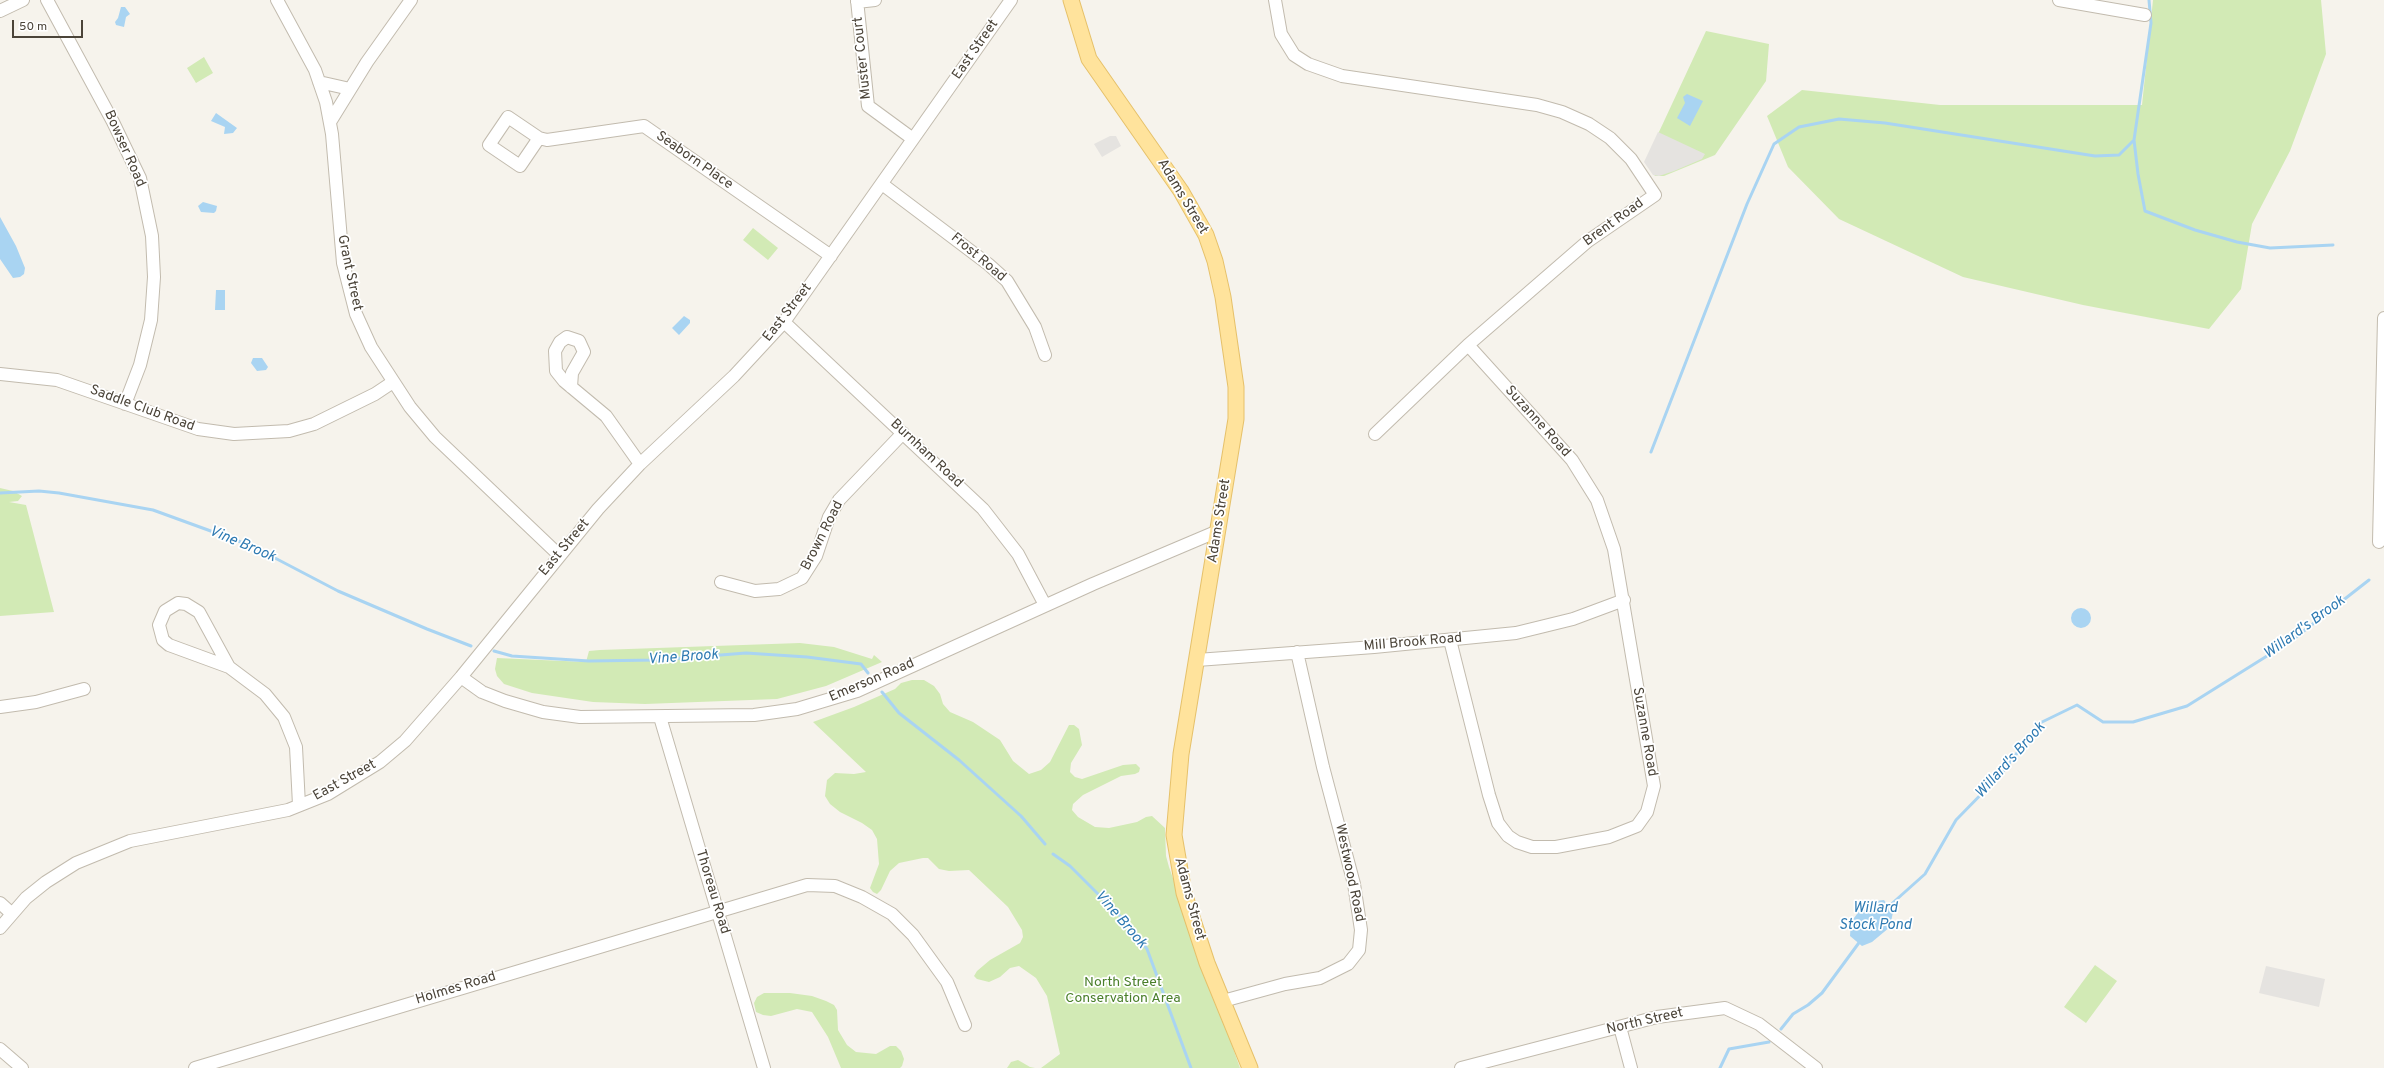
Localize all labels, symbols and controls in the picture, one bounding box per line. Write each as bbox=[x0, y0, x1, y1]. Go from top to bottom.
scale bar bbox=[14, 12, 85, 38]
street label: Muster Court bbox=[850, 16, 876, 100]
street label: East Street bbox=[949, 17, 1003, 83]
text: 50 m bbox=[19, 19, 47, 35]
street label: Bowser Road bbox=[100, 108, 148, 190]
street label: Seaborn Place bbox=[652, 128, 736, 194]
street label: Adams Street bbox=[1153, 156, 1211, 238]
street label: Brent Road bbox=[1580, 195, 1648, 251]
street label: Frost Road bbox=[947, 230, 1009, 286]
street label: Grant Street bbox=[333, 234, 365, 312]
street label: East Street bbox=[760, 281, 816, 345]
street label: Saddle Club Road bbox=[87, 382, 197, 436]
street label: Suzanne Road bbox=[1501, 383, 1573, 461]
street label: Burnham Road bbox=[886, 416, 966, 492]
street label: Adams Street bbox=[1205, 478, 1235, 564]
street label: Brown Road bbox=[798, 499, 848, 573]
street label: East Street bbox=[536, 516, 594, 580]
water label: Vine Brook bbox=[206, 523, 278, 567]
water label: Willard's Brook bbox=[2261, 592, 2349, 664]
street label: Mill Brook Road bbox=[1363, 630, 1463, 656]
water label: Vine Brook bbox=[647, 647, 719, 669]
street label: Emerson Road bbox=[827, 655, 917, 707]
street label: Suzanne Road bbox=[1628, 686, 1660, 778]
water label: Willard's Brook bbox=[1972, 719, 2050, 803]
street label: East Street bbox=[311, 757, 379, 805]
street label: Westwood Road bbox=[1330, 822, 1368, 924]
street label: Thoreau Road bbox=[691, 848, 733, 936]
street label: Adams Street bbox=[1170, 856, 1208, 942]
water label: Vine Brook bbox=[1090, 887, 1150, 953]
water label: Willard Stock Pond bbox=[1839, 900, 1911, 935]
street label: Holmes Road bbox=[414, 969, 498, 1009]
park label: North Street Conservation Area bbox=[1065, 975, 1181, 1008]
street label: North Street bbox=[1605, 1005, 1685, 1039]

